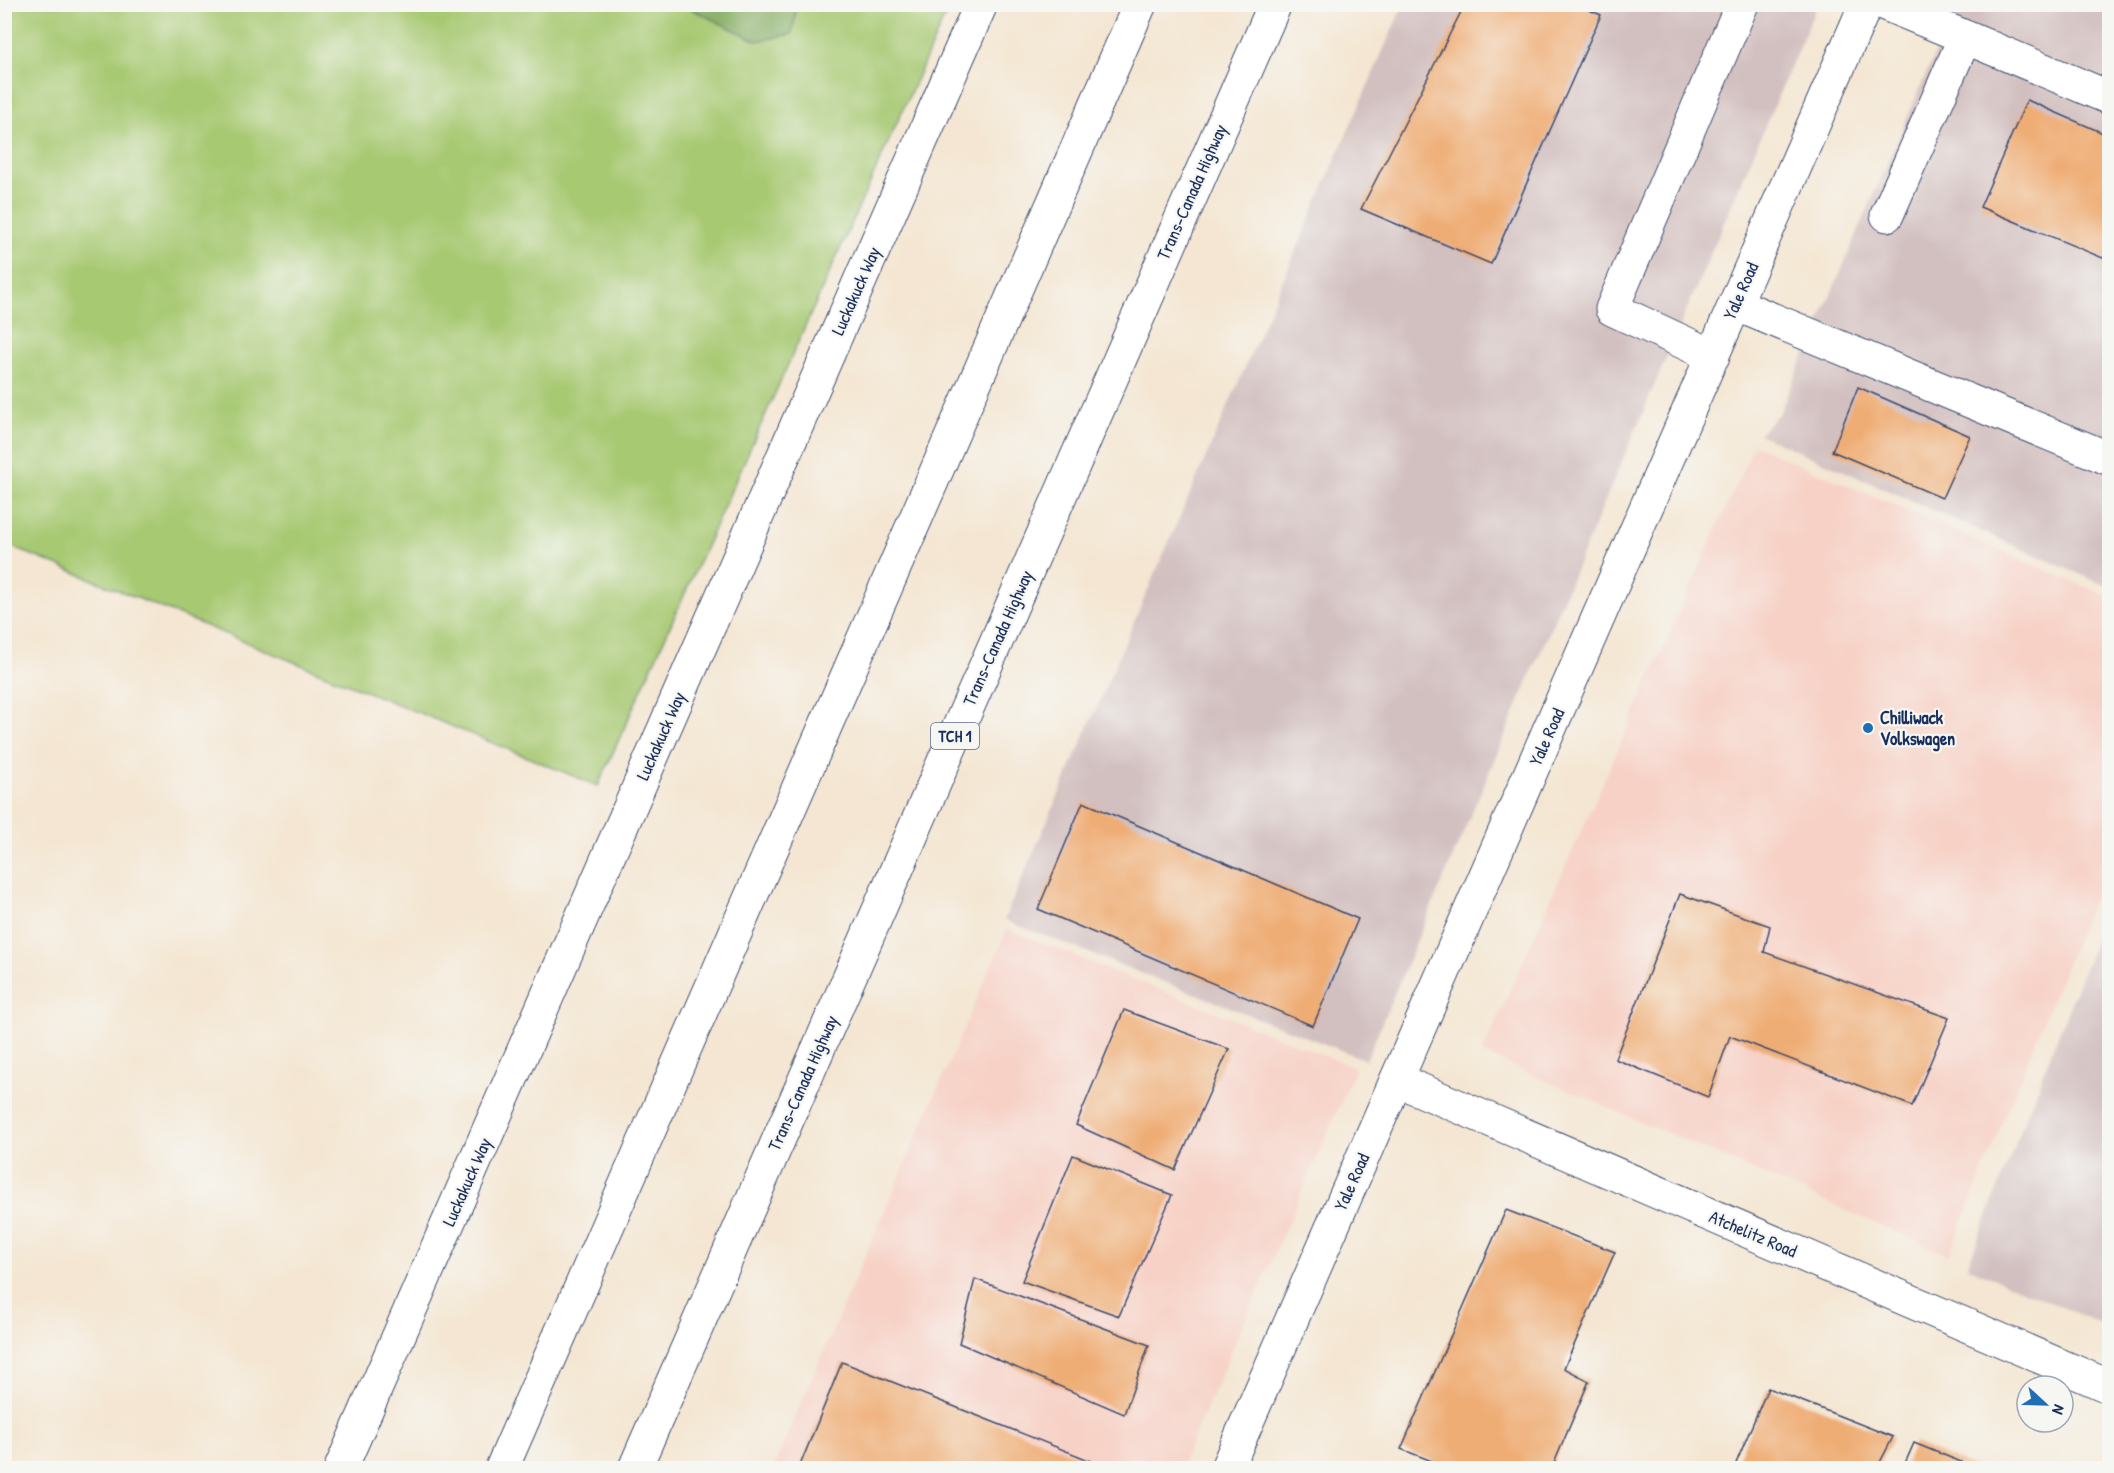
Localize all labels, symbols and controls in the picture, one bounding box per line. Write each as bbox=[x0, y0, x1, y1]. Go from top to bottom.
street label: Trans-Canada Highway bbox=[1150, 120, 1233, 264]
street label: Luckakuck Way bbox=[825, 242, 886, 339]
street label: Yale Road bbox=[1717, 258, 1764, 324]
street label: Trans-Canada Highway bbox=[956, 566, 1039, 710]
street label: Luckakuck Way bbox=[630, 687, 691, 784]
street label: Yale Road bbox=[1523, 704, 1570, 770]
place label: Chilliwack Volkswagen bbox=[1880, 705, 1955, 752]
marker: Chilliwack Volkswagen bbox=[1861, 721, 1875, 735]
road number: TCH 1 bbox=[931, 723, 979, 749]
street label: Trans-Canada Highway bbox=[761, 1011, 844, 1155]
street label: Luckakuck Way bbox=[436, 1133, 497, 1230]
street label: Yale Road bbox=[1328, 1149, 1375, 1215]
street label: Atchelitz Road bbox=[1705, 1204, 1801, 1263]
north arrow bbox=[2015, 1374, 2075, 1434]
text: N bbox=[2047, 1402, 2071, 1418]

